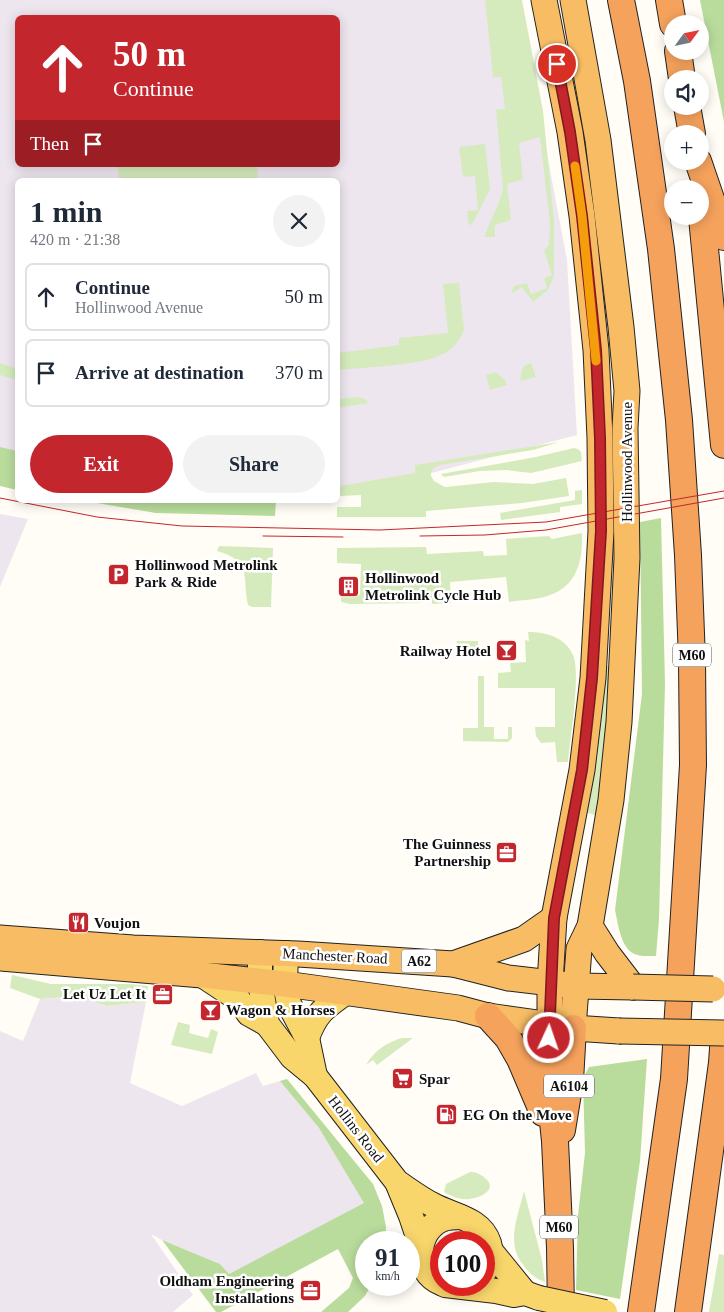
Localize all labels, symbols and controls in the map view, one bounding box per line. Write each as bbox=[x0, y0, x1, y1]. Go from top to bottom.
north arrow bbox=[664, 15, 709, 60]
map controls bbox=[664, 15, 709, 225]
icon: ahead bbox=[30, 35, 95, 100]
text: 50 m bbox=[113, 35, 186, 74]
pin bbox=[536, 43, 578, 85]
icon: arrive bbox=[543, 50, 571, 78]
button: sound bbox=[664, 70, 709, 115]
text: Continue bbox=[113, 76, 194, 101]
button: + bbox=[664, 125, 709, 170]
icon: arrive bbox=[79, 130, 107, 158]
text: Then bbox=[30, 133, 69, 154]
button: − bbox=[664, 180, 709, 225]
text: 1 min bbox=[30, 195, 103, 228]
button: close bbox=[273, 195, 325, 247]
text: 420 m · 21:38 bbox=[30, 231, 120, 248]
text: Continue bbox=[75, 277, 150, 298]
icon: ahead bbox=[32, 283, 60, 311]
text: 50 m bbox=[284, 286, 323, 307]
text: Hollinwood Avenue bbox=[75, 299, 203, 316]
icon: arrive bbox=[32, 359, 60, 387]
text: Arrive at destination bbox=[75, 362, 244, 383]
text: 370 m bbox=[275, 362, 323, 383]
street label: Hollinwood Avenue bbox=[619, 402, 635, 522]
button: Exit bbox=[30, 435, 173, 493]
button: Share bbox=[183, 435, 325, 493]
place label: Hollinwood Metrolink Park & Ride bbox=[135, 557, 278, 590]
parking icon: Hollinwood Metrolink Park & Ride bbox=[107, 562, 131, 586]
place label: Hollinwood Metrolink Cycle Hub bbox=[365, 570, 501, 603]
building icon: Hollinwood Metrolink Cycle Hub bbox=[337, 575, 361, 599]
bar icon: Railway Hotel bbox=[495, 639, 519, 663]
place label: Railway Hotel bbox=[400, 643, 491, 659]
road number: M60 bbox=[673, 644, 711, 666]
place label: The Guinness Partnership bbox=[403, 836, 491, 869]
office icon: The Guinness Partnership bbox=[495, 841, 519, 865]
restaurant icon: Voujon bbox=[66, 911, 90, 935]
place label: Voujon bbox=[94, 915, 141, 931]
street label: Manchester Road bbox=[282, 945, 389, 967]
road number: A62 bbox=[402, 949, 436, 972]
office icon: Let Uz Let It bbox=[150, 982, 174, 1006]
place label: Let Uz Let It bbox=[63, 986, 146, 1002]
bar icon: Wagon & Horses bbox=[198, 998, 222, 1022]
place label: Wagon & Horses bbox=[226, 1002, 335, 1018]
position arrow bbox=[522, 1011, 574, 1063]
supermarket icon: Spar bbox=[391, 1067, 415, 1091]
place label: Spar bbox=[419, 1071, 450, 1087]
road number: A6104 bbox=[544, 1074, 594, 1098]
street label: Hollins Road bbox=[325, 1093, 387, 1166]
fuel station icon: EG On the Move bbox=[435, 1103, 459, 1127]
place label: EG On the Move bbox=[463, 1107, 572, 1123]
road number: M60 bbox=[540, 1216, 578, 1238]
speed limit sign: 100 bbox=[430, 1231, 495, 1296]
text: 91 bbox=[375, 1244, 400, 1271]
text: km/h bbox=[375, 1269, 400, 1283]
place label: Oldham Engineering Installations bbox=[159, 1273, 294, 1306]
office icon: Oldham Engineering Installations bbox=[298, 1278, 322, 1302]

